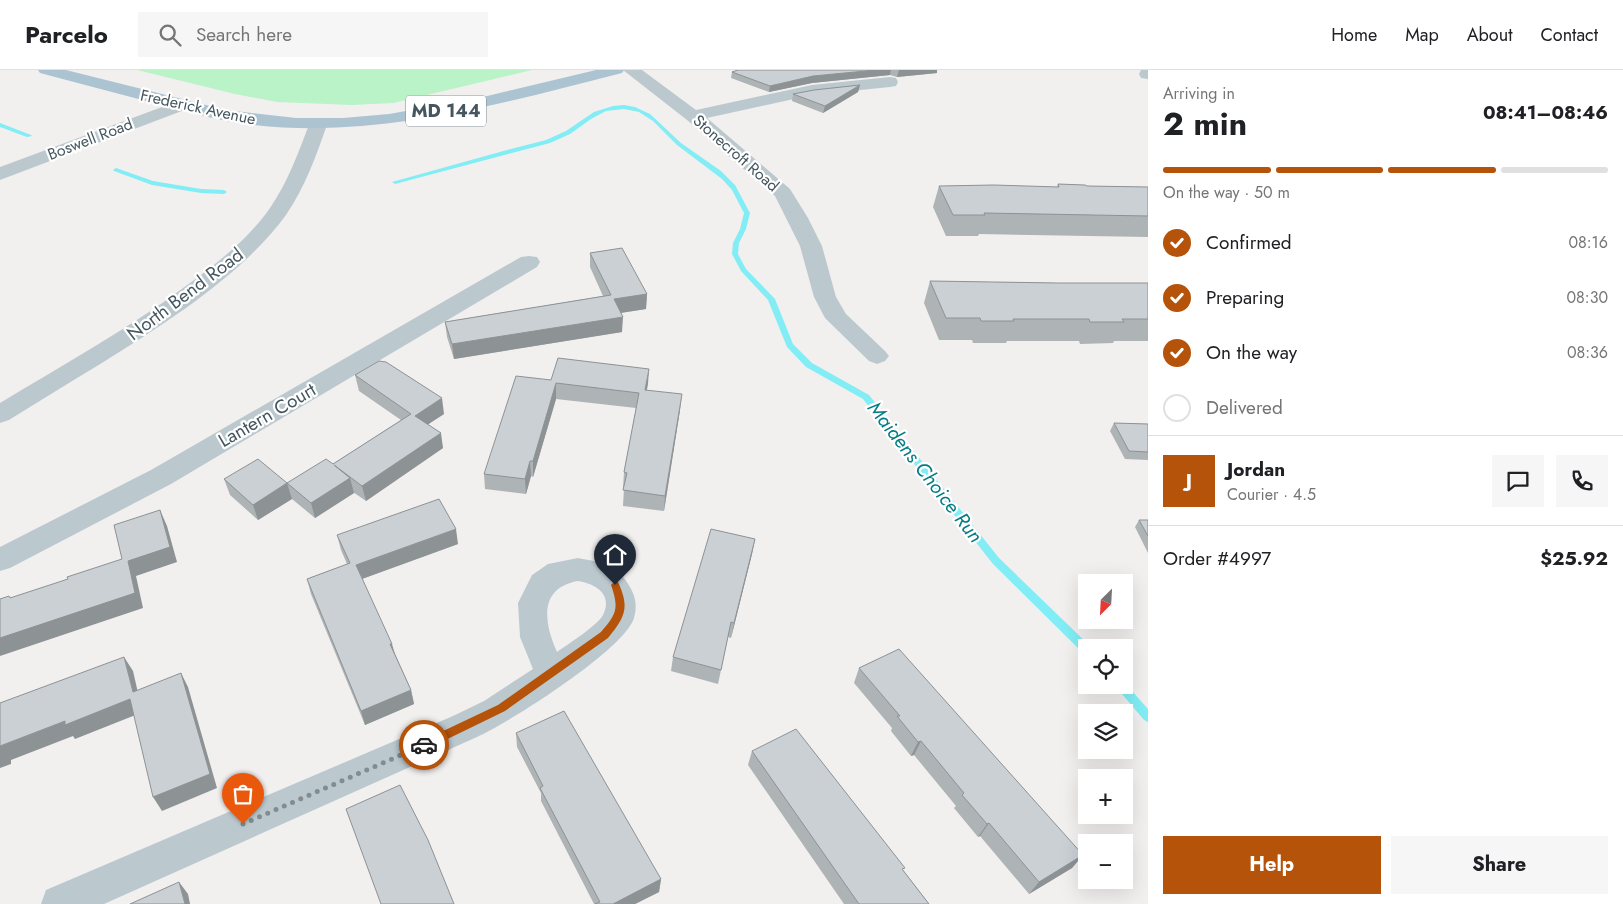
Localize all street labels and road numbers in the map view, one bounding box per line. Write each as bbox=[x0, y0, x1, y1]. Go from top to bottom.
street label: Frederick Avenue bbox=[138, 84, 258, 130]
road number: MD 144 bbox=[406, 96, 486, 126]
street label: Stonecroft Road bbox=[688, 109, 784, 197]
street label: Boswell Road bbox=[44, 112, 136, 166]
street label: North Bend Road bbox=[121, 241, 249, 347]
street label: Lantern Court bbox=[213, 376, 321, 454]

